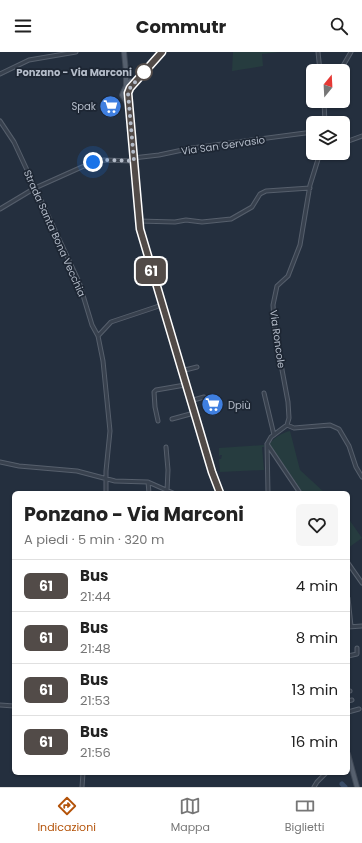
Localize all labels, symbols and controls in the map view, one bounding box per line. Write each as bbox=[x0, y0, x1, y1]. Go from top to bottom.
text: Commutr bbox=[136, 14, 226, 39]
icon: menu bbox=[12, 15, 34, 37]
icon: search bbox=[328, 15, 350, 37]
marker: Ponzano - Via Marconi bbox=[135, 63, 153, 81]
north arrow bbox=[306, 64, 350, 108]
map controls bbox=[306, 64, 350, 160]
place label: Ponzano - Via Marconi bbox=[16, 65, 132, 80]
supermarket icon: Spak bbox=[98, 93, 124, 119]
place label: Spak bbox=[71, 99, 97, 114]
button: layers bbox=[306, 116, 350, 160]
street label: Via San Gervasio bbox=[180, 132, 266, 159]
your location bbox=[83, 152, 103, 172]
street label: Strada Santa Bona Vecchia bbox=[20, 167, 89, 299]
line badge: 61 bbox=[133, 258, 169, 284]
text: 61 bbox=[144, 261, 158, 281]
street label: Via Roncole bbox=[266, 309, 289, 369]
supermarket icon: Dpiù bbox=[200, 392, 226, 418]
place label: Dpiù bbox=[228, 398, 251, 413]
text: Ponzano - Via Marconi bbox=[24, 501, 244, 528]
button: heart bbox=[296, 504, 338, 546]
text: A piedi · 5 min · 320 m bbox=[24, 530, 164, 549]
text: Bus bbox=[80, 565, 108, 586]
text: 4 min bbox=[296, 575, 338, 596]
text: 61 bbox=[39, 576, 53, 596]
text: 21:44 bbox=[80, 587, 111, 606]
text: Bus bbox=[80, 617, 108, 638]
text: 8 min bbox=[296, 627, 338, 648]
text: 61 bbox=[39, 628, 53, 648]
text: 21:48 bbox=[80, 639, 111, 658]
text: Bus bbox=[80, 669, 108, 690]
text: 13 min bbox=[292, 679, 338, 700]
text: 61 bbox=[39, 680, 53, 700]
text: 21:53 bbox=[80, 691, 110, 710]
text: Bus bbox=[80, 721, 108, 742]
text: 16 min bbox=[291, 731, 338, 752]
text: 61 bbox=[39, 732, 53, 752]
text: 21:56 bbox=[80, 743, 111, 762]
tab: Indicazioni bbox=[37, 795, 96, 836]
tab: Mappa bbox=[171, 795, 210, 836]
tab: Biglietti bbox=[285, 795, 325, 836]

